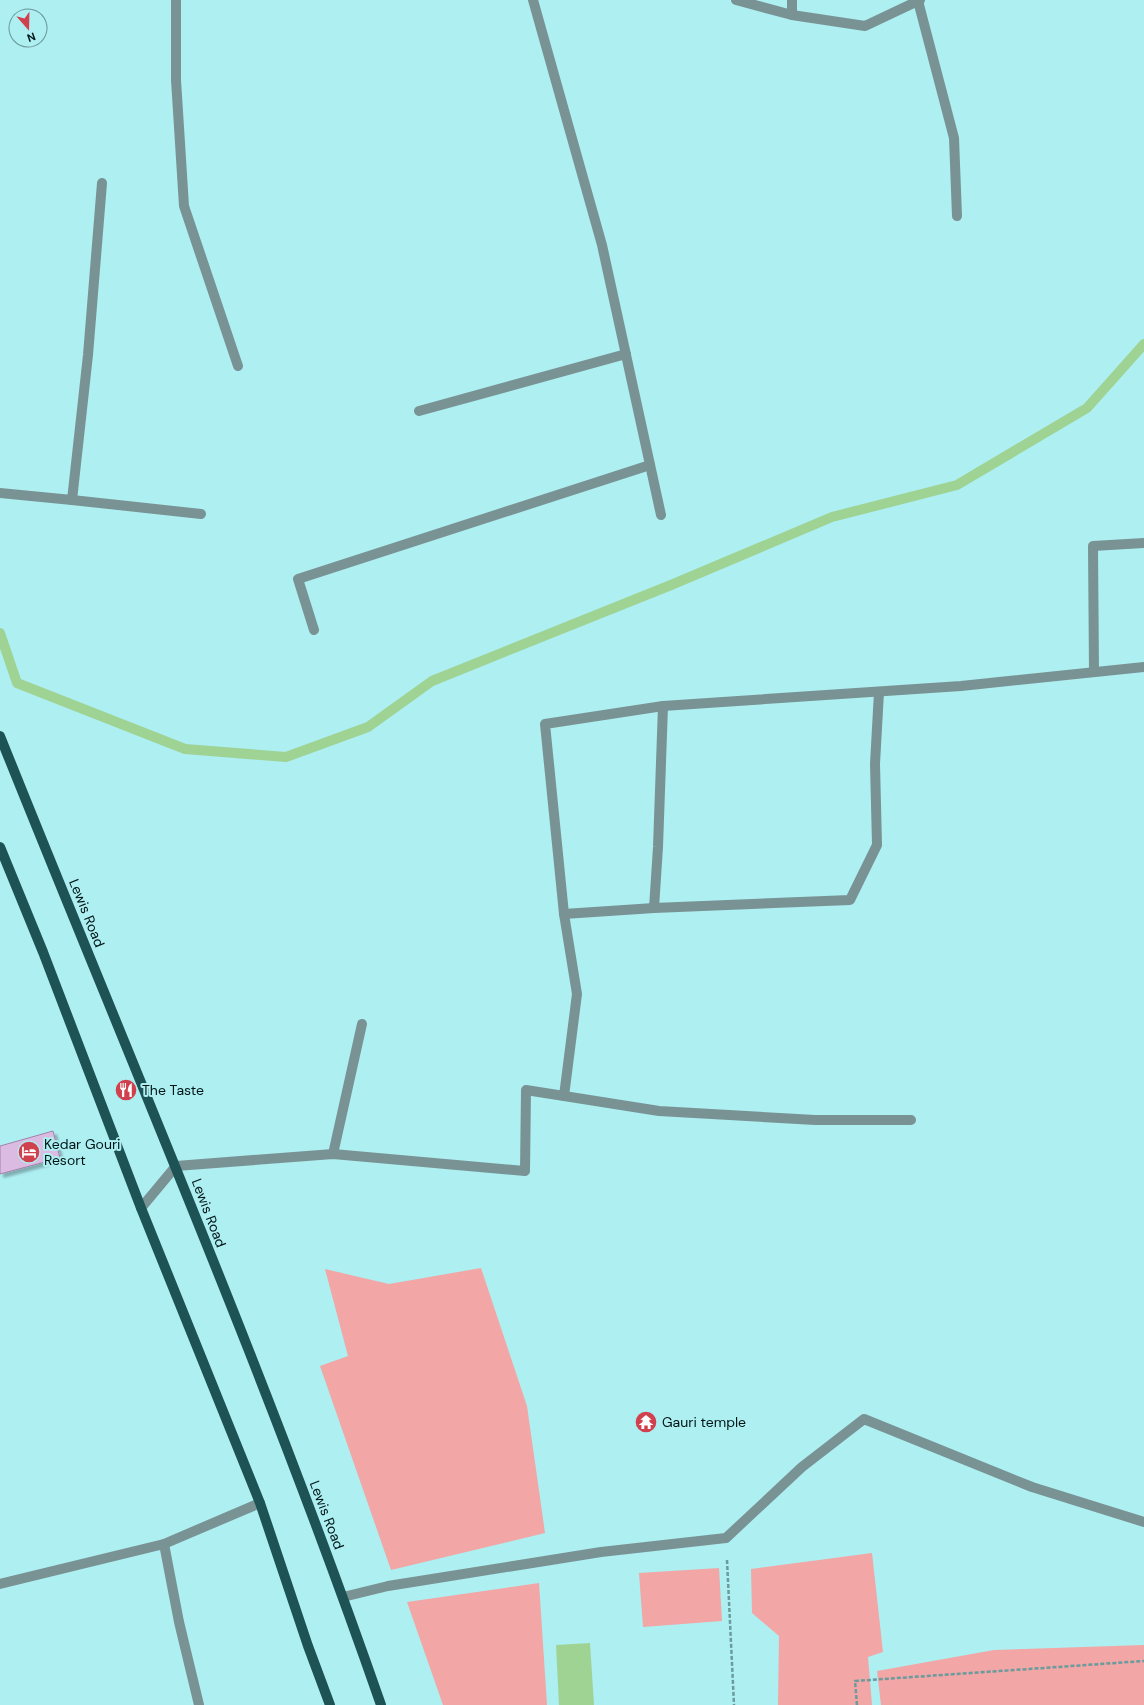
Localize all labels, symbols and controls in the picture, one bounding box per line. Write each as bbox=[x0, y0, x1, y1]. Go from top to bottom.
north arrow bbox=[8, 8, 48, 48]
text: N bbox=[25, 29, 38, 45]
street label: Lewis Road bbox=[65, 876, 109, 950]
restaurant icon: The Taste bbox=[113, 1077, 139, 1103]
place label: The Taste bbox=[142, 1081, 204, 1099]
place label: Kedar Gouri Resort bbox=[44, 1135, 120, 1169]
hotel icon: Kedar Gouri Resort bbox=[16, 1139, 42, 1165]
street label: Lewis Road bbox=[188, 1176, 230, 1250]
temple icon: Gauri temple bbox=[633, 1409, 659, 1435]
place label: Gauri temple bbox=[662, 1413, 746, 1431]
street label: Lewis Road bbox=[306, 1478, 348, 1552]

